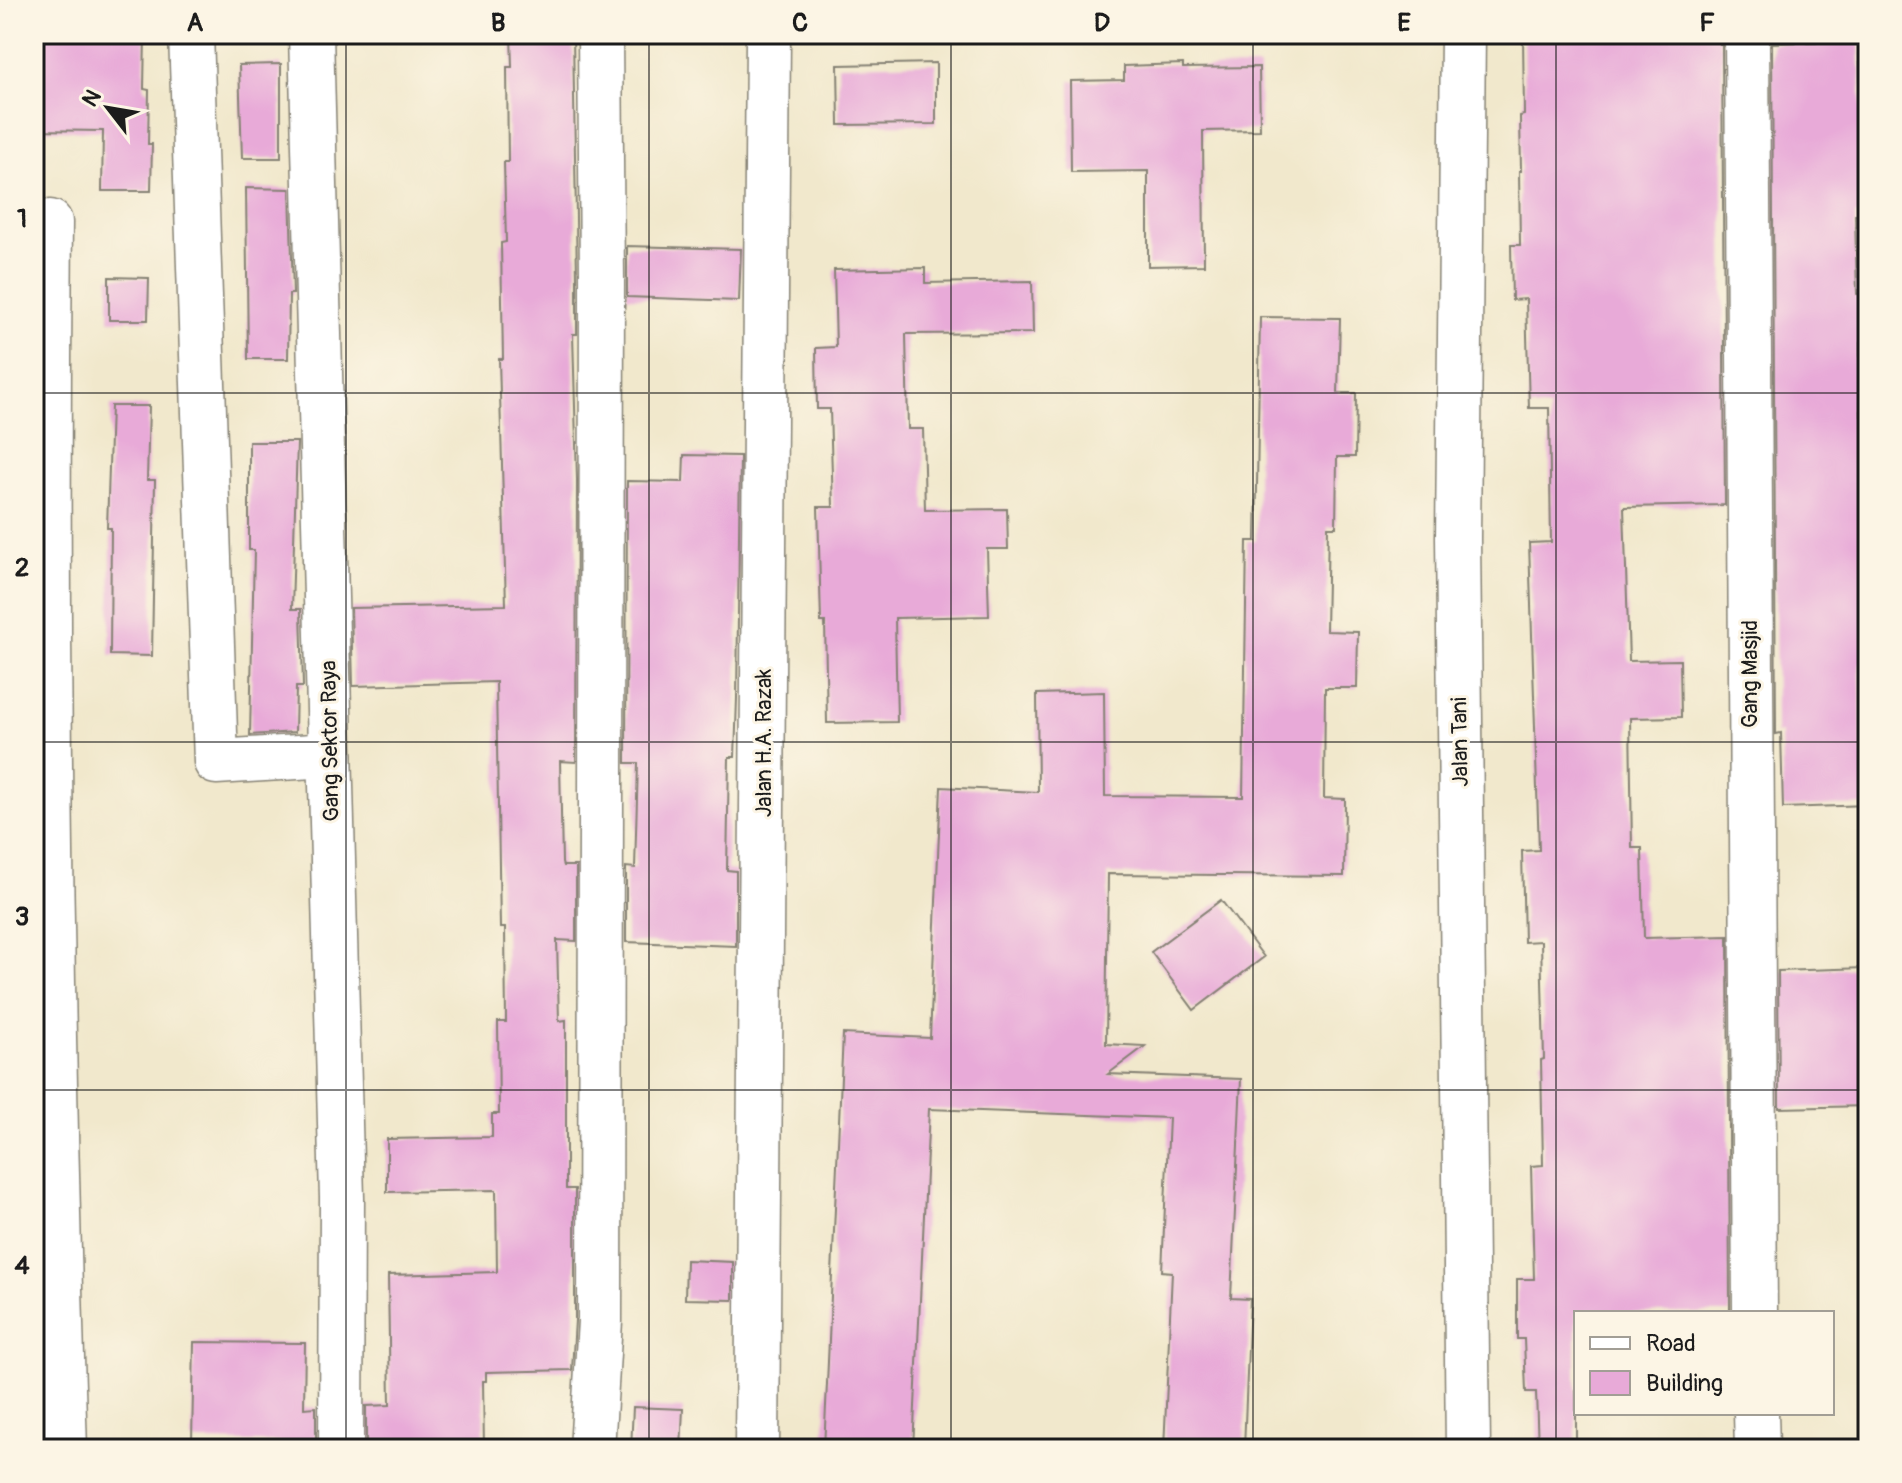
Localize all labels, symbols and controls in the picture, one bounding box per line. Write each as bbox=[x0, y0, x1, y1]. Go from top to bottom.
text: A bbox=[187, 7, 204, 39]
text: B bbox=[491, 7, 505, 39]
text: C bbox=[792, 7, 808, 39]
text: D bbox=[1094, 7, 1110, 39]
text: E bbox=[1397, 7, 1411, 39]
text: F bbox=[1699, 7, 1715, 39]
north arrow bbox=[68, 68, 148, 148]
text: N bbox=[76, 85, 108, 112]
text: 1 bbox=[17, 203, 27, 235]
text: 2 bbox=[15, 552, 29, 584]
street label: Gang Masjid bbox=[1736, 620, 1764, 728]
street label: Gang Sektor Raya bbox=[315, 660, 345, 822]
street label: Jalan H.A. Razak bbox=[750, 669, 778, 817]
street label: Jalan Tani bbox=[1445, 697, 1475, 787]
text: 3 bbox=[15, 901, 29, 933]
text: 4 bbox=[14, 1250, 30, 1282]
legend bbox=[1574, 1311, 1834, 1415]
text: Road bbox=[1646, 1329, 1696, 1358]
text: Building bbox=[1646, 1369, 1723, 1398]

